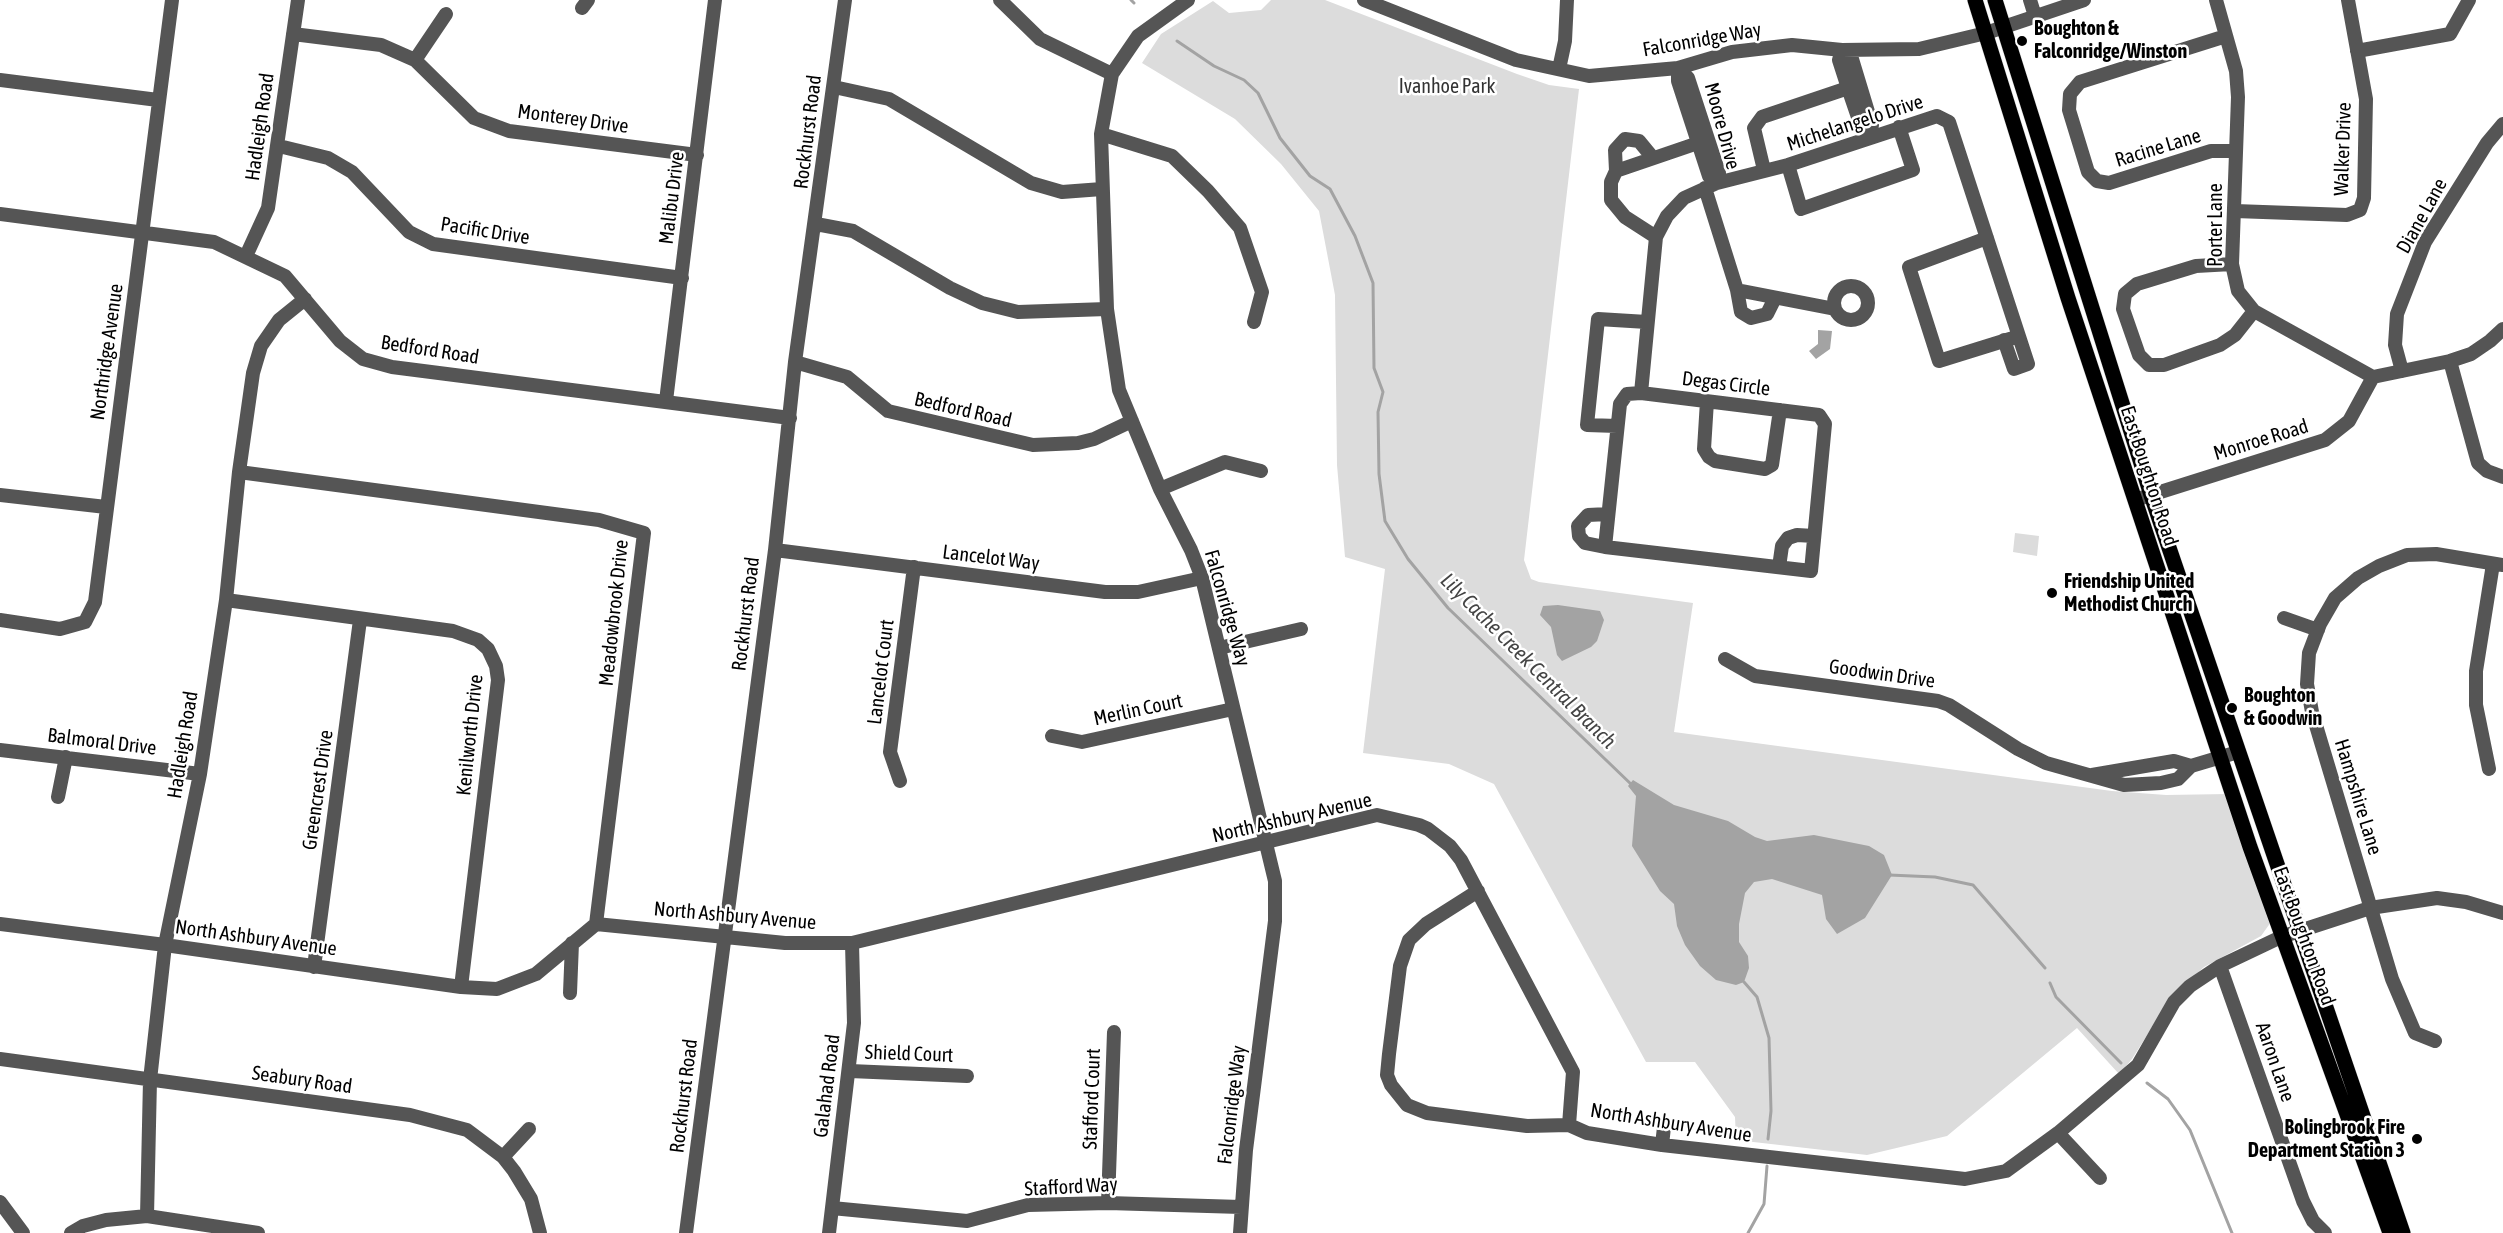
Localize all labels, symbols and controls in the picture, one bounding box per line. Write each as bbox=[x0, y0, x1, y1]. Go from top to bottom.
place label: Boughton & Falconridge/Winston bbox=[2034, 17, 2187, 64]
street label: Falconridge Way bbox=[1641, 18, 1763, 62]
marker: Boughton & Falconridge/Winston bbox=[2015, 34, 2029, 48]
street label: Hadleigh Road bbox=[241, 72, 279, 182]
street label: Rockhurst Road bbox=[789, 74, 827, 190]
park label: Ivanhoe Park bbox=[1399, 75, 1495, 99]
street label: Moore Drive bbox=[1699, 80, 1745, 172]
street label: Michelangelo Drive bbox=[1784, 90, 1926, 156]
street label: Monterey Drive bbox=[516, 99, 630, 139]
street label: Walker Drive bbox=[2329, 102, 2357, 196]
street label: Racine Lane bbox=[2112, 124, 2204, 172]
street label: Malibu Drive bbox=[654, 150, 690, 246]
street label: Diane Lane bbox=[2392, 174, 2452, 258]
street label: Porter Lane bbox=[2204, 183, 2228, 267]
street label: Pacific Drive bbox=[439, 212, 531, 250]
street label: Northridge Avenue bbox=[86, 282, 128, 422]
street label: Bedford Road bbox=[379, 330, 481, 370]
street label: Degas Circle bbox=[1681, 367, 1771, 401]
street label: Bedford Road bbox=[912, 387, 1014, 433]
street label: East Boughton Road bbox=[2115, 403, 2183, 549]
street label: Monroe Road bbox=[2211, 414, 2311, 466]
street label: Meadowbrook Drive bbox=[594, 539, 634, 687]
street label: Lancelot Way bbox=[941, 540, 1041, 576]
street label: Falconridge Way bbox=[1199, 547, 1255, 669]
street label: Rockhurst Road bbox=[727, 556, 765, 672]
water label: Lily Cache Creek Central Branch bbox=[1435, 568, 1621, 754]
place label: Friendship United Methodist Church bbox=[2064, 570, 2194, 617]
marker: Friendship United Methodist Church bbox=[2045, 586, 2059, 600]
street label: Lancelot Court bbox=[863, 618, 899, 726]
street label: Goodwin Drive bbox=[1828, 655, 1936, 693]
street label: Kenilworth Drive bbox=[452, 673, 488, 797]
place label: Boughton & Goodwin bbox=[2244, 684, 2322, 731]
street label: Merlin Court bbox=[1091, 689, 1185, 731]
street label: Hadleigh Road bbox=[163, 690, 203, 800]
marker: Boughton & Goodwin bbox=[2225, 701, 2239, 715]
street label: Balmoral Drive bbox=[46, 723, 158, 761]
street label: Greencrest Drive bbox=[298, 728, 338, 852]
street label: Hampshire Lane bbox=[2329, 736, 2387, 858]
street label: North Ashbury Avenue bbox=[1210, 788, 1374, 848]
street label: East Boughton Road bbox=[2268, 863, 2340, 1009]
street label: North Ashbury Avenue bbox=[653, 897, 817, 935]
street label: North Ashbury Avenue bbox=[174, 915, 338, 961]
street label: Aaron Lane bbox=[2250, 1019, 2300, 1105]
street label: Galahad Road bbox=[809, 1033, 845, 1139]
street label: Rockhurst Road bbox=[665, 1038, 703, 1154]
street label: Shield Court bbox=[864, 1040, 954, 1068]
street label: Falconridge Way bbox=[1213, 1044, 1251, 1166]
street label: Stafford Court bbox=[1078, 1048, 1106, 1150]
street label: Seabury Road bbox=[250, 1061, 354, 1099]
street label: North Ashbury Avenue bbox=[1589, 1098, 1753, 1148]
place label: Bolingbrook Fire Department Station 3 bbox=[2248, 1116, 2405, 1163]
marker: Bolingbrook Fire Department Station 3 bbox=[2410, 1132, 2424, 1146]
street label: Stafford Way bbox=[1024, 1173, 1118, 1201]

